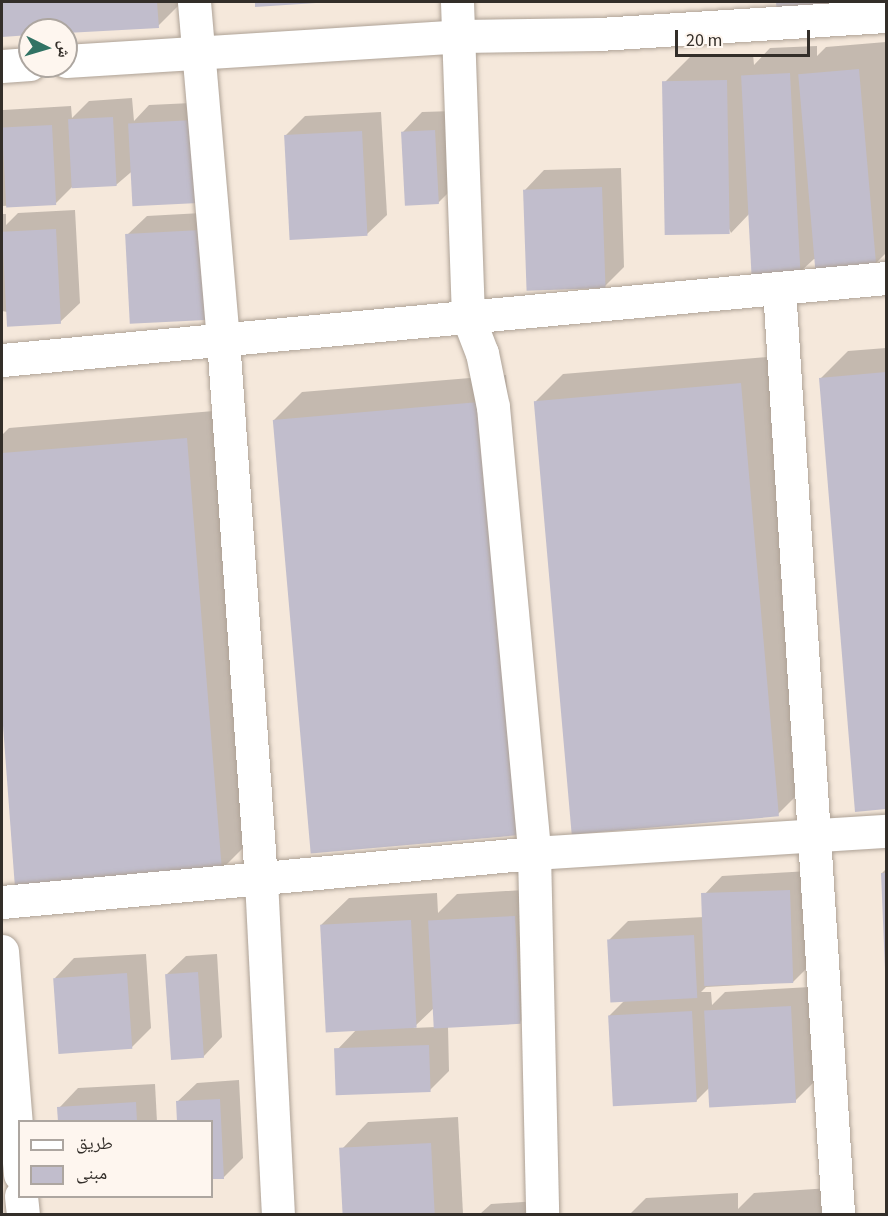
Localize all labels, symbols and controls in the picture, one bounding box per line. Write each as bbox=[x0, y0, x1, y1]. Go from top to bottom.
north arrow bbox=[18, 18, 78, 78]
scale bar bbox=[678, 18, 813, 56]
text: 20 m bbox=[686, 28, 722, 53]
text: ش bbox=[52, 40, 76, 59]
legend bbox=[18, 1120, 213, 1198]
text: طريق bbox=[76, 1131, 113, 1156]
text: مبنى bbox=[76, 1161, 107, 1186]

